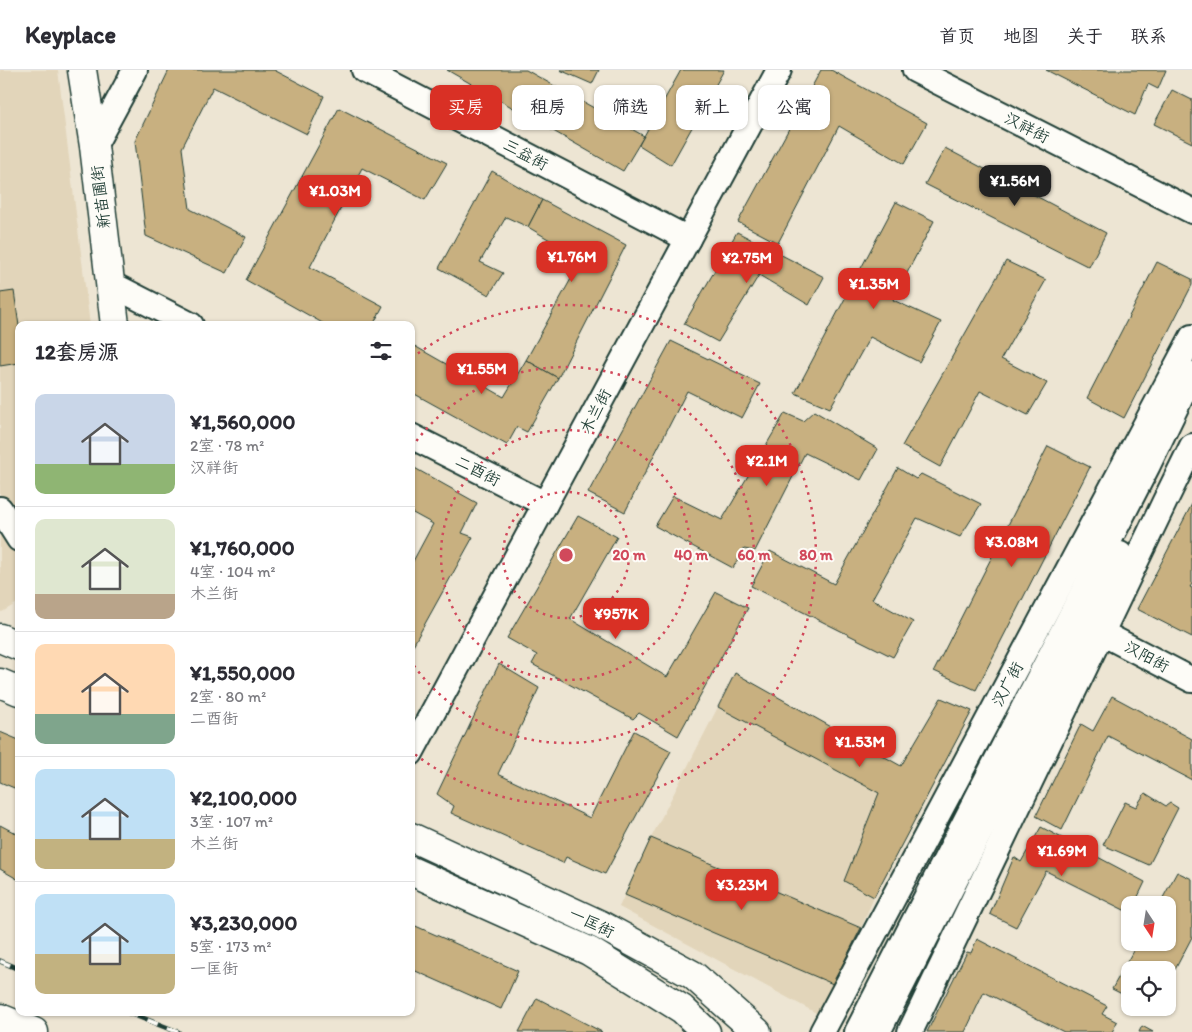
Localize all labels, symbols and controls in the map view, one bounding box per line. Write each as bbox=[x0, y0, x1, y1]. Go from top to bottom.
text: Keyplace bbox=[25, 20, 116, 49]
text: 首页 bbox=[939, 25, 975, 47]
text: 地图 bbox=[1003, 25, 1039, 47]
text: 关于 bbox=[1067, 25, 1103, 47]
text: 联系 bbox=[1131, 25, 1167, 47]
chip: 买房 bbox=[430, 85, 502, 130]
chip: 租房 bbox=[512, 85, 584, 130]
chip: 筛选 bbox=[594, 85, 666, 130]
chip: 新上 bbox=[676, 85, 748, 130]
chip: 公寓 bbox=[758, 85, 830, 130]
street label: 汉祥街 bbox=[1001, 108, 1052, 147]
street label: 三益街 bbox=[500, 135, 551, 174]
street label: 新苗圃街 bbox=[87, 164, 114, 230]
pin: ¥1.56M bbox=[974, 164, 1056, 207]
text: ¥1.56M bbox=[990, 171, 1040, 190]
pin: ¥1.03M bbox=[294, 174, 376, 217]
text: ¥1.03M bbox=[309, 181, 361, 200]
pin: ¥1.76M bbox=[531, 240, 613, 283]
pin: ¥2.75M bbox=[706, 242, 788, 284]
text: ¥1.76M bbox=[547, 247, 597, 266]
text: ¥2.75M bbox=[722, 248, 772, 267]
pin: ¥1.35M bbox=[833, 268, 915, 310]
text: ¥1.35M bbox=[849, 274, 899, 293]
icon: filters bbox=[367, 337, 395, 365]
text: 12套房源 bbox=[35, 339, 119, 364]
pin: ¥1.55M bbox=[441, 352, 523, 395]
text: ¥1.55M bbox=[457, 359, 507, 378]
street label: 木兰街 bbox=[576, 386, 615, 437]
text: ¥1,560,000 bbox=[190, 409, 295, 434]
icon: home bbox=[75, 414, 135, 474]
text: 2室 · 78 m² bbox=[190, 436, 264, 455]
pin: ¥2.1M bbox=[732, 444, 802, 487]
street label: 二酉街 bbox=[452, 451, 503, 490]
text: ¥2.1M bbox=[746, 451, 788, 470]
text: 汉祥街 bbox=[190, 458, 238, 477]
pin: ¥3.08M bbox=[971, 526, 1053, 568]
text: ¥3.08M bbox=[986, 532, 1038, 551]
text: ¥1,760,000 bbox=[190, 535, 295, 560]
icon: home bbox=[75, 539, 135, 599]
centre of rings bbox=[557, 546, 575, 564]
text: 20 m bbox=[612, 546, 646, 564]
text: 40 m bbox=[674, 546, 709, 564]
text: 60 m bbox=[737, 546, 771, 564]
text: 80 m bbox=[799, 546, 833, 564]
text: 4室 · 104 m² bbox=[190, 562, 276, 581]
text: 木兰街 bbox=[190, 584, 238, 603]
pin: ¥957K bbox=[581, 598, 651, 640]
text: ¥957K bbox=[594, 604, 638, 623]
street label: 汉阳街 bbox=[1121, 637, 1172, 676]
street label: 汉广街 bbox=[988, 659, 1027, 710]
text: ¥1,550,000 bbox=[190, 660, 295, 685]
icon: home bbox=[75, 664, 135, 724]
text: 2室 · 80 m² bbox=[190, 687, 266, 706]
text: 二酉街 bbox=[190, 709, 238, 728]
pin: ¥1.53M bbox=[819, 726, 901, 768]
text: ¥1.53M bbox=[835, 732, 885, 751]
text: ¥2,100,000 bbox=[190, 785, 297, 810]
icon: home bbox=[75, 789, 135, 849]
text: 3室 · 107 m² bbox=[190, 812, 273, 831]
text: 木兰街 bbox=[190, 834, 238, 853]
pin: ¥1.69M bbox=[1021, 834, 1103, 877]
text: ¥1.69M bbox=[1037, 841, 1087, 860]
pin: ¥3.23M bbox=[701, 868, 783, 911]
text: ¥3.23M bbox=[716, 875, 768, 894]
north arrow bbox=[1121, 896, 1176, 951]
map controls bbox=[1121, 896, 1176, 1016]
street label: 一匡街 bbox=[566, 903, 618, 942]
text: ¥3,230,000 bbox=[190, 910, 297, 935]
icon: home bbox=[75, 914, 135, 974]
text: 5室 · 173 m² bbox=[190, 937, 272, 956]
text: 一匡街 bbox=[190, 959, 238, 978]
button: locate bbox=[1121, 961, 1176, 1016]

